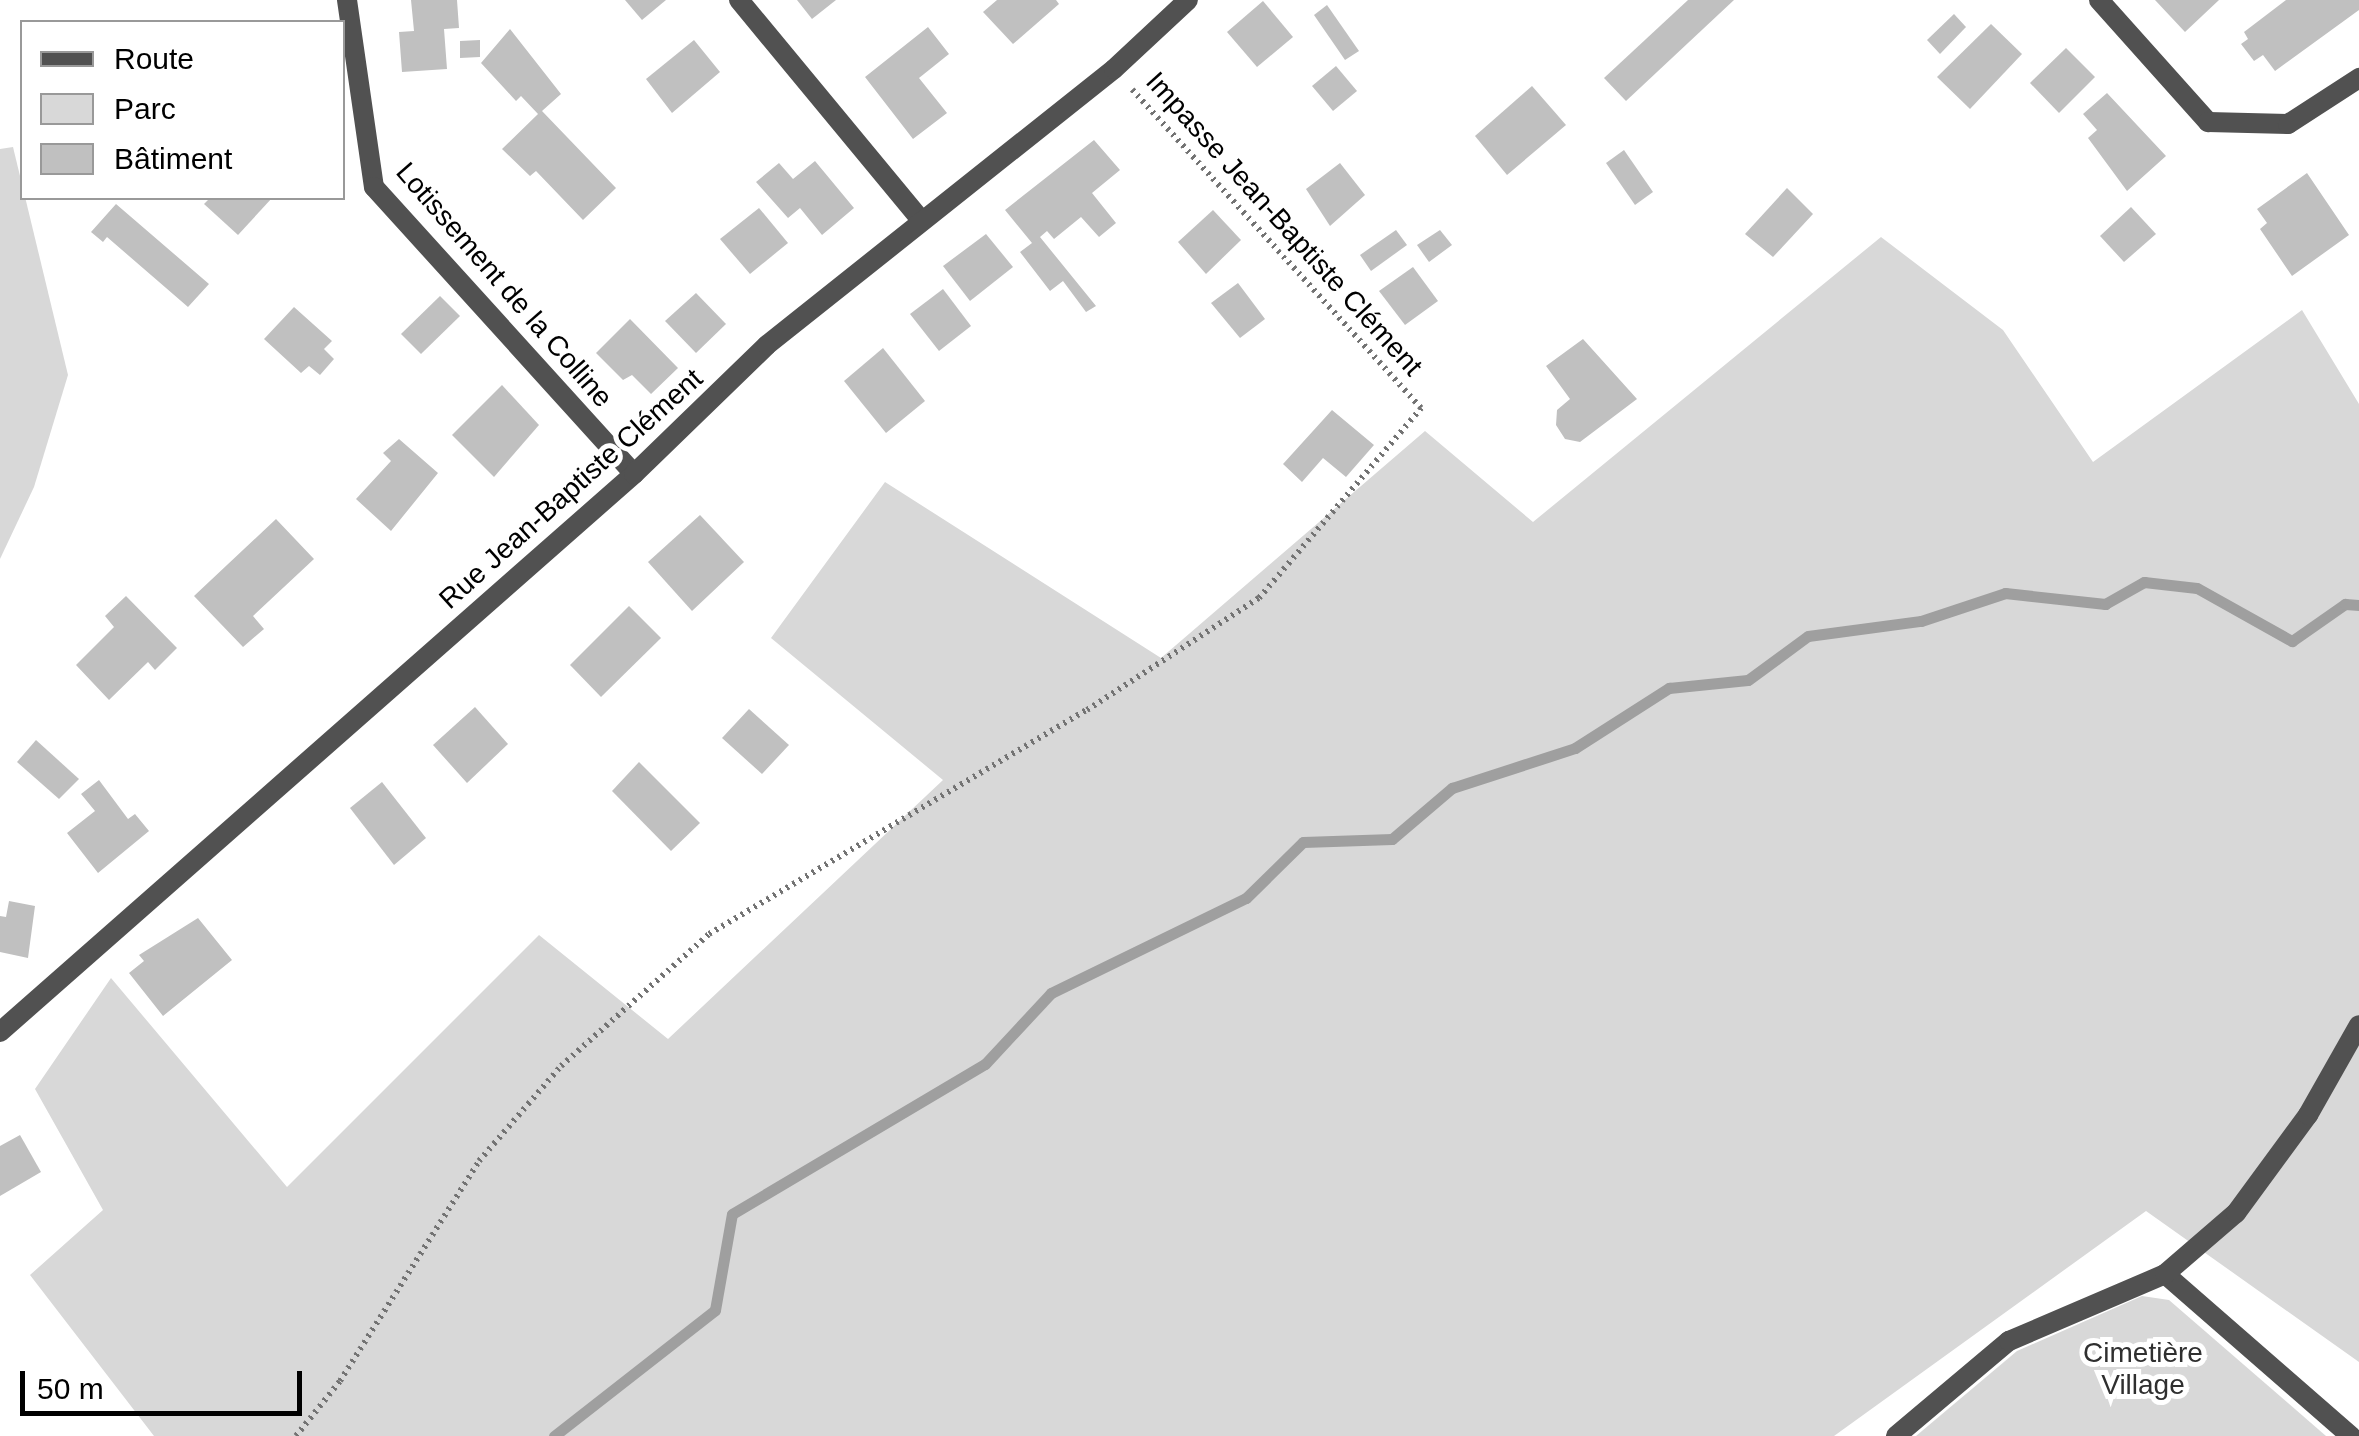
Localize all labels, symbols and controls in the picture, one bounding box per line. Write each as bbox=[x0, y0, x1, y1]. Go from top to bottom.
legend bbox=[20, 20, 345, 200]
text: Route bbox=[114, 42, 194, 75]
street label: Impasse Jean-Baptiste Clément bbox=[1139, 65, 1429, 383]
text: Parc bbox=[114, 92, 176, 125]
text: Bâtiment bbox=[114, 142, 232, 175]
street label: Lotissement de la Colline bbox=[389, 156, 619, 414]
street label: Rue Jean-Baptiste Clément bbox=[433, 362, 709, 616]
park label: Cimetière Village bbox=[2083, 1336, 2203, 1402]
scale bar bbox=[25, 1351, 308, 1413]
text: 50 m bbox=[37, 1372, 104, 1405]

